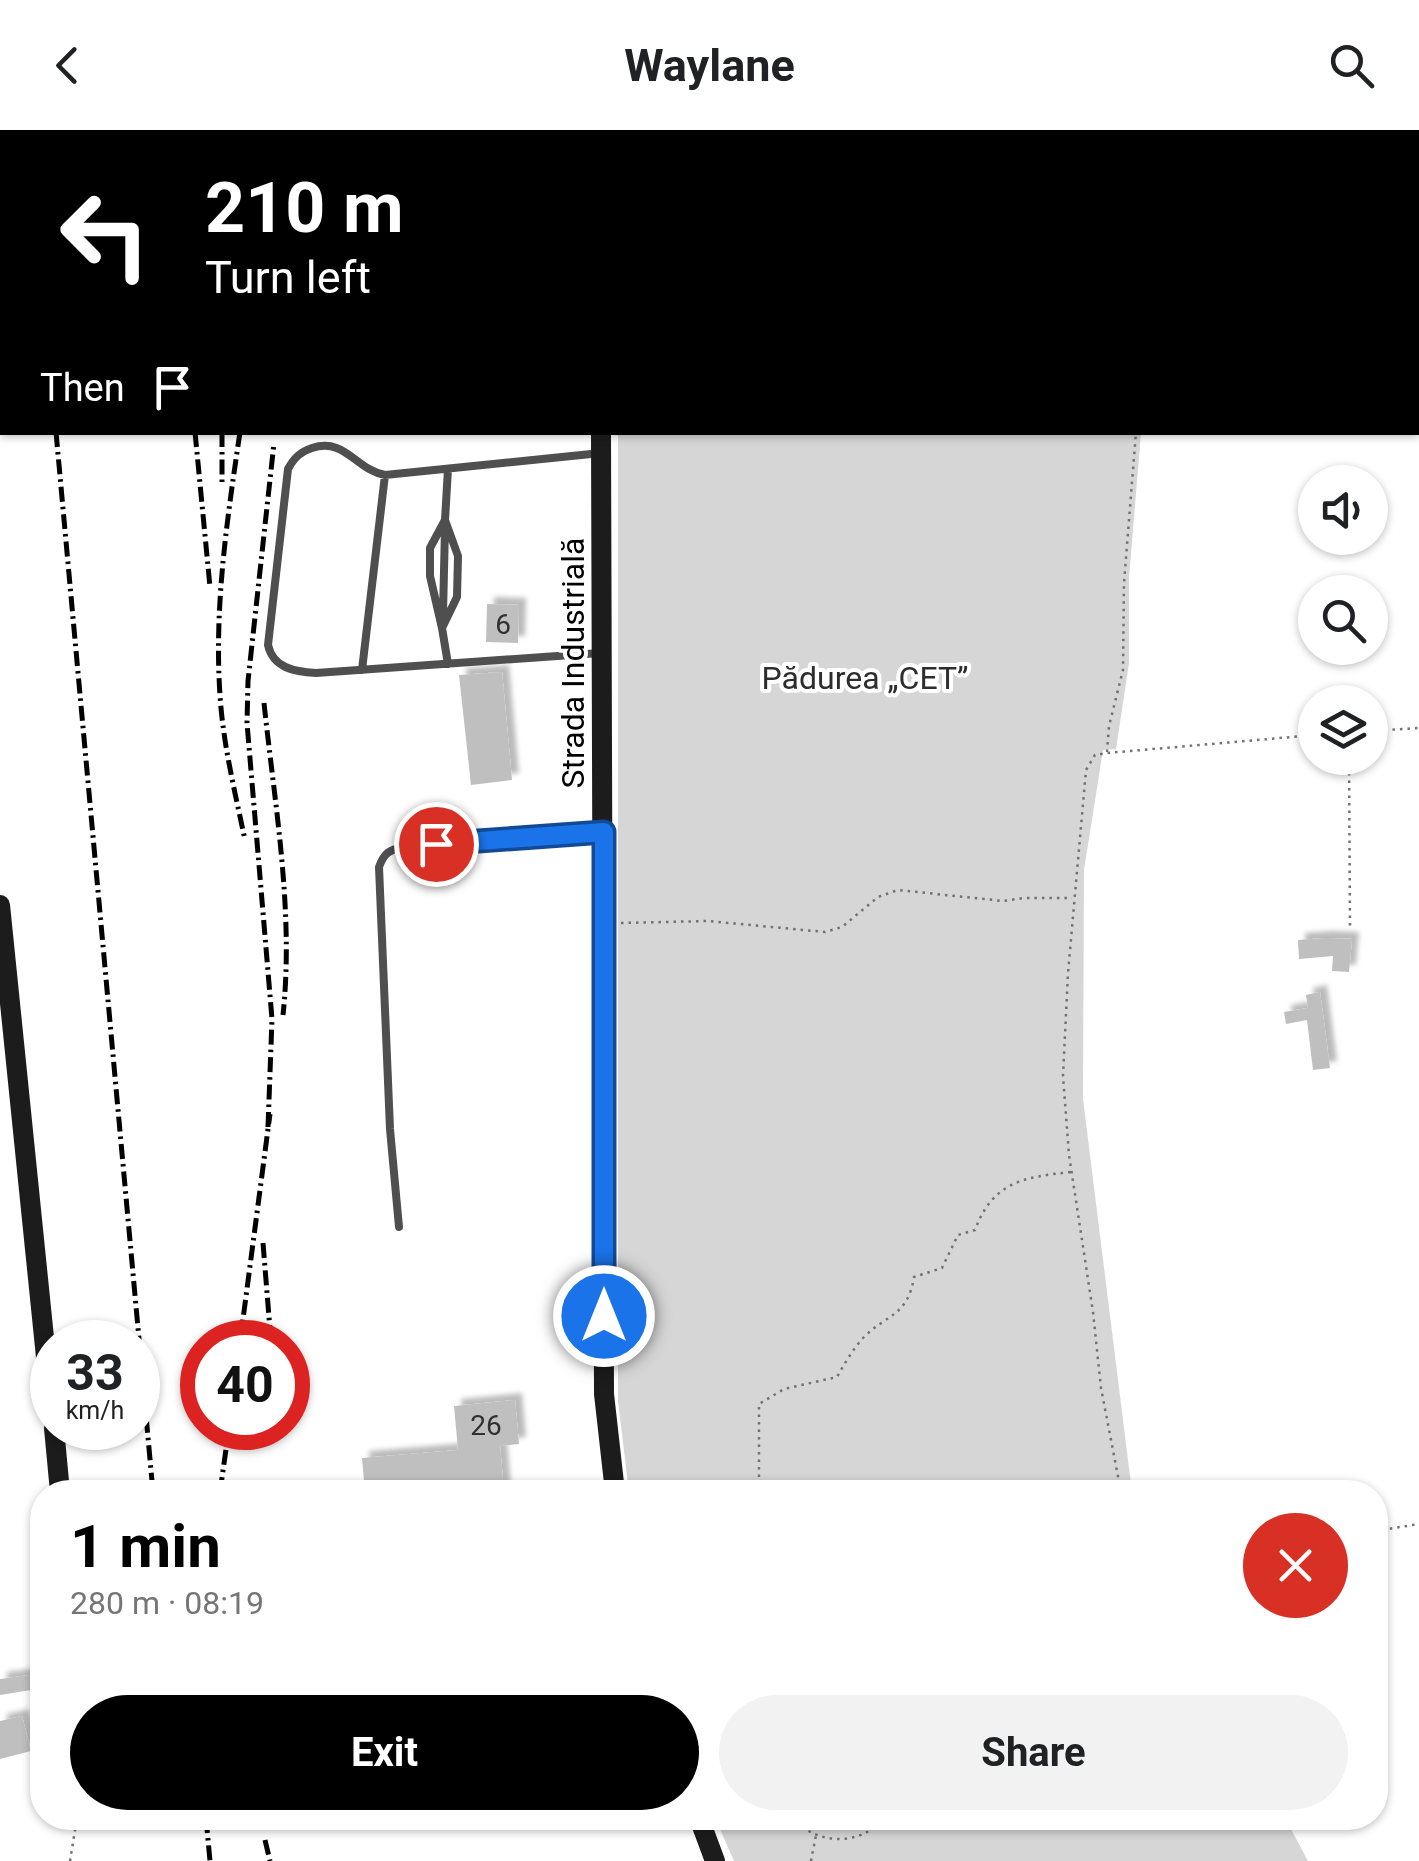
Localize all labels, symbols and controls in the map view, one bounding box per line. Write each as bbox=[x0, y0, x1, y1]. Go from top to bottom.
icon: back bbox=[40, 38, 95, 93]
icon: search bbox=[1324, 38, 1379, 93]
text: Waylane bbox=[624, 39, 795, 92]
text: 210 m bbox=[205, 167, 404, 249]
icon: left bbox=[40, 170, 170, 300]
text: Turn left bbox=[205, 251, 371, 304]
icon: arrive bbox=[145, 360, 200, 415]
text: Then bbox=[40, 366, 125, 410]
map controls bbox=[1298, 465, 1388, 775]
button: sound bbox=[1298, 465, 1388, 555]
street label: Strada Industrială bbox=[554, 538, 592, 788]
button: search bbox=[1298, 575, 1388, 665]
house number: 6 bbox=[495, 608, 511, 641]
park label: Pădurea „CET” bbox=[762, 659, 968, 697]
button: layers bbox=[1298, 685, 1388, 775]
pin bbox=[394, 802, 479, 887]
icon: arrive bbox=[409, 817, 464, 872]
position arrow bbox=[552, 1264, 656, 1368]
speed limit sign: 40 bbox=[180, 1320, 310, 1450]
text: 33 bbox=[66, 1344, 124, 1402]
text: km/h bbox=[66, 1396, 124, 1425]
house number: 26 bbox=[470, 1409, 502, 1442]
text: 1 min bbox=[70, 1511, 221, 1582]
button: close bbox=[1243, 1513, 1348, 1618]
text: 280 m · 08:19 bbox=[70, 1584, 264, 1622]
button: Exit bbox=[70, 1695, 699, 1810]
button: Share bbox=[719, 1695, 1348, 1810]

